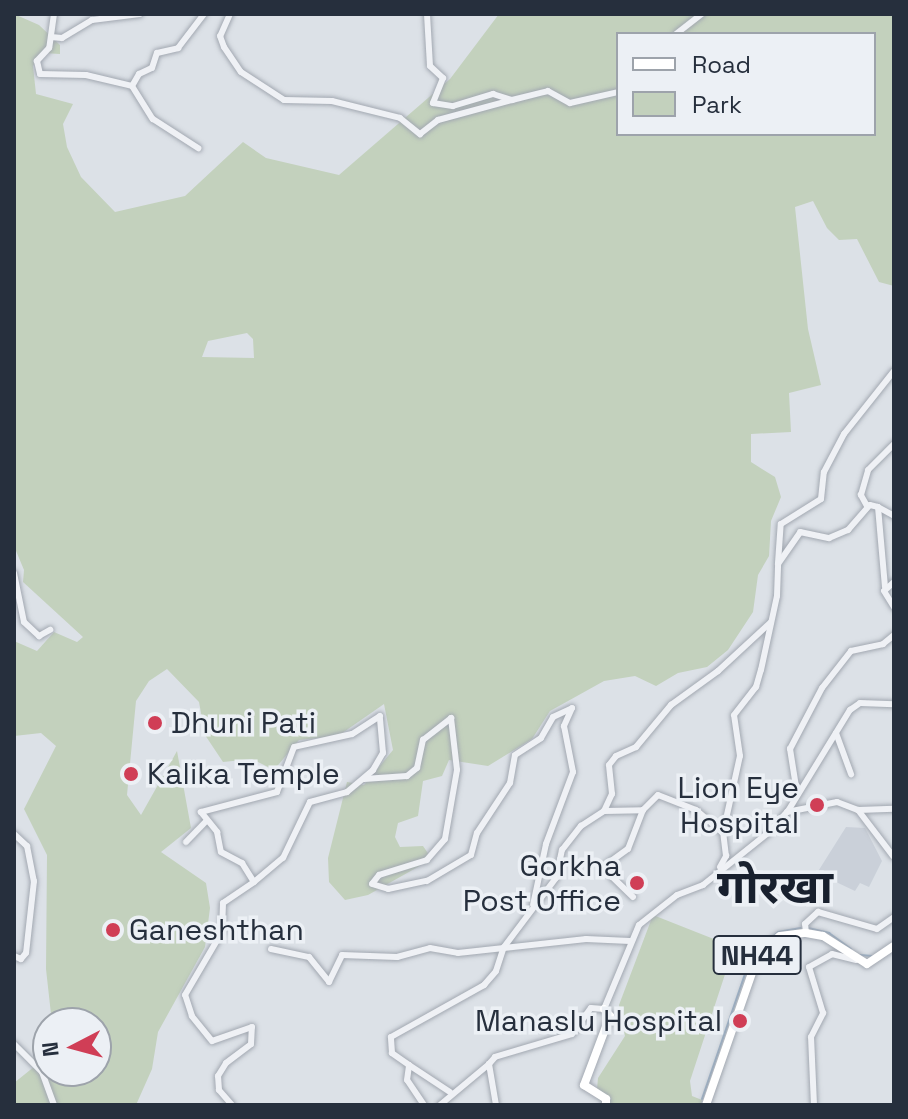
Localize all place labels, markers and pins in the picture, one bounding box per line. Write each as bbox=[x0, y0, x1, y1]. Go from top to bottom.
place label: Dhuni Pati bbox=[171, 705, 316, 741]
marker: Dhuni Pati bbox=[146, 714, 164, 732]
place label: Kalika Temple bbox=[147, 756, 341, 792]
marker: Kalika Temple bbox=[122, 765, 140, 783]
place label: Lion Eye Hospital bbox=[678, 770, 799, 840]
marker: Lion Eye Hospital bbox=[806, 794, 828, 816]
place label: Gorkha Post Office bbox=[463, 848, 621, 918]
marker: Gorkha Post Office bbox=[628, 874, 646, 892]
place label: Ganeshthan bbox=[129, 912, 304, 948]
marker: Ganeshthan bbox=[104, 921, 122, 939]
place label: Manaslu Hospital bbox=[475, 1003, 722, 1039]
marker: Manaslu Hospital bbox=[729, 1010, 751, 1032]

